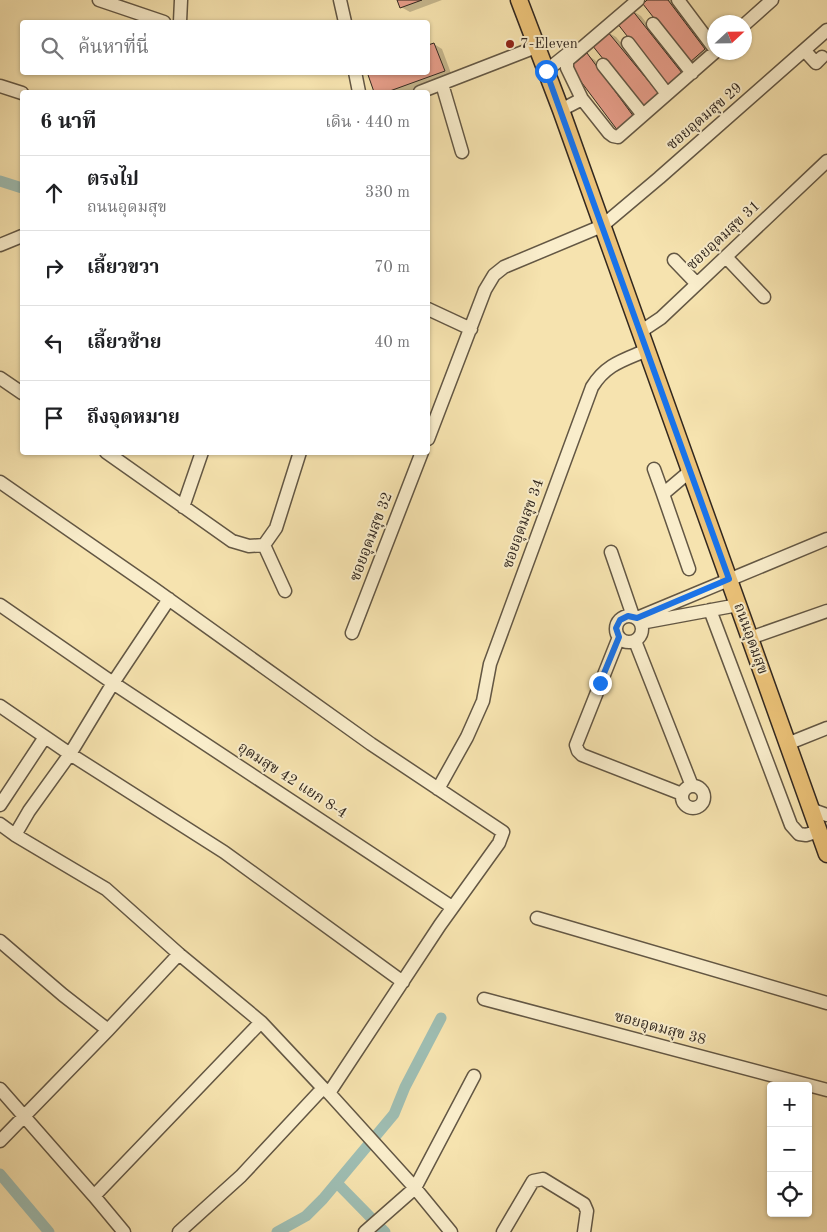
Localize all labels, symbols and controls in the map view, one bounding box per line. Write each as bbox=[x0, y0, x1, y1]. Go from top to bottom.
north arrow bbox=[707, 15, 752, 60]
search box bbox=[20, 20, 430, 75]
icon: search bbox=[38, 34, 66, 62]
place label: 7-Eleven bbox=[520, 37, 578, 52]
marker: 7-Eleven bbox=[504, 38, 516, 50]
text: ค้นหาที่นี่ bbox=[78, 39, 149, 58]
route start bbox=[535, 60, 558, 83]
street label: ซอยอุดมสุข 29 bbox=[665, 80, 747, 155]
text: 6 นาที bbox=[40, 112, 96, 133]
text: เดิน · 440 m bbox=[325, 115, 410, 131]
text: ตรงไป bbox=[87, 171, 139, 190]
icon: ahead bbox=[40, 179, 68, 207]
text: 330 m bbox=[365, 185, 410, 201]
street label: ซอยอุดมสุข 31 bbox=[684, 198, 765, 275]
text: ถนนอุดมสุข bbox=[87, 200, 167, 216]
icon: right bbox=[40, 254, 68, 282]
text: เลี้ยวขวา bbox=[87, 259, 159, 278]
text: 70 m bbox=[374, 260, 410, 276]
icon: left bbox=[40, 329, 68, 357]
text: เลี้ยวซ้าย bbox=[87, 334, 161, 353]
text: 40 m bbox=[374, 335, 410, 351]
icon: arrive bbox=[40, 404, 68, 432]
text: ถึงจุดหมาย bbox=[87, 409, 180, 428]
street label: ซอยอุดมสุข 34 bbox=[501, 477, 549, 572]
street label: ซอยอุดมสุข 32 bbox=[348, 490, 398, 584]
street label: ถนนอุดมสุข bbox=[728, 601, 770, 677]
route end bbox=[589, 672, 612, 695]
street label: อุดมสุข 42 แยก 8-4 bbox=[234, 740, 349, 823]
street label: ซอยอุดมสุข 38 bbox=[612, 1010, 707, 1050]
map controls bbox=[767, 1082, 812, 1217]
button: + bbox=[767, 1082, 812, 1127]
button: − bbox=[767, 1127, 812, 1172]
button: locate bbox=[767, 1172, 812, 1217]

